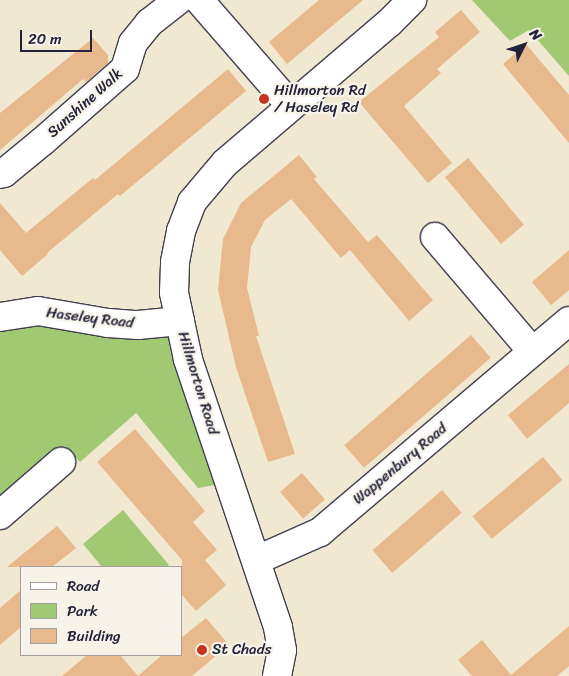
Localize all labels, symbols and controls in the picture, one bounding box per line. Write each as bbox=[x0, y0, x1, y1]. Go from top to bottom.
scale bar bbox=[22, 20, 95, 52]
north arrow bbox=[499, 20, 549, 70]
text: N bbox=[523, 23, 548, 47]
text: 20 m bbox=[28, 26, 62, 52]
street label: Sunshine Walk bbox=[44, 65, 126, 141]
place label: Hillmorton Rd / Haseley Rd bbox=[274, 81, 366, 116]
marker: Hillmorton Rd / Haseley Rd bbox=[258, 93, 270, 105]
street label: Haseley Road bbox=[45, 304, 135, 332]
street label: Hillmorton Road bbox=[174, 329, 222, 437]
street label: Wappenbury Road bbox=[349, 420, 451, 508]
legend bbox=[20, 566, 182, 656]
text: Road bbox=[67, 573, 99, 599]
text: Park bbox=[67, 598, 98, 624]
text: Building bbox=[67, 623, 121, 649]
place label: St Chads bbox=[212, 641, 271, 659]
marker: St Chads bbox=[196, 644, 208, 656]

